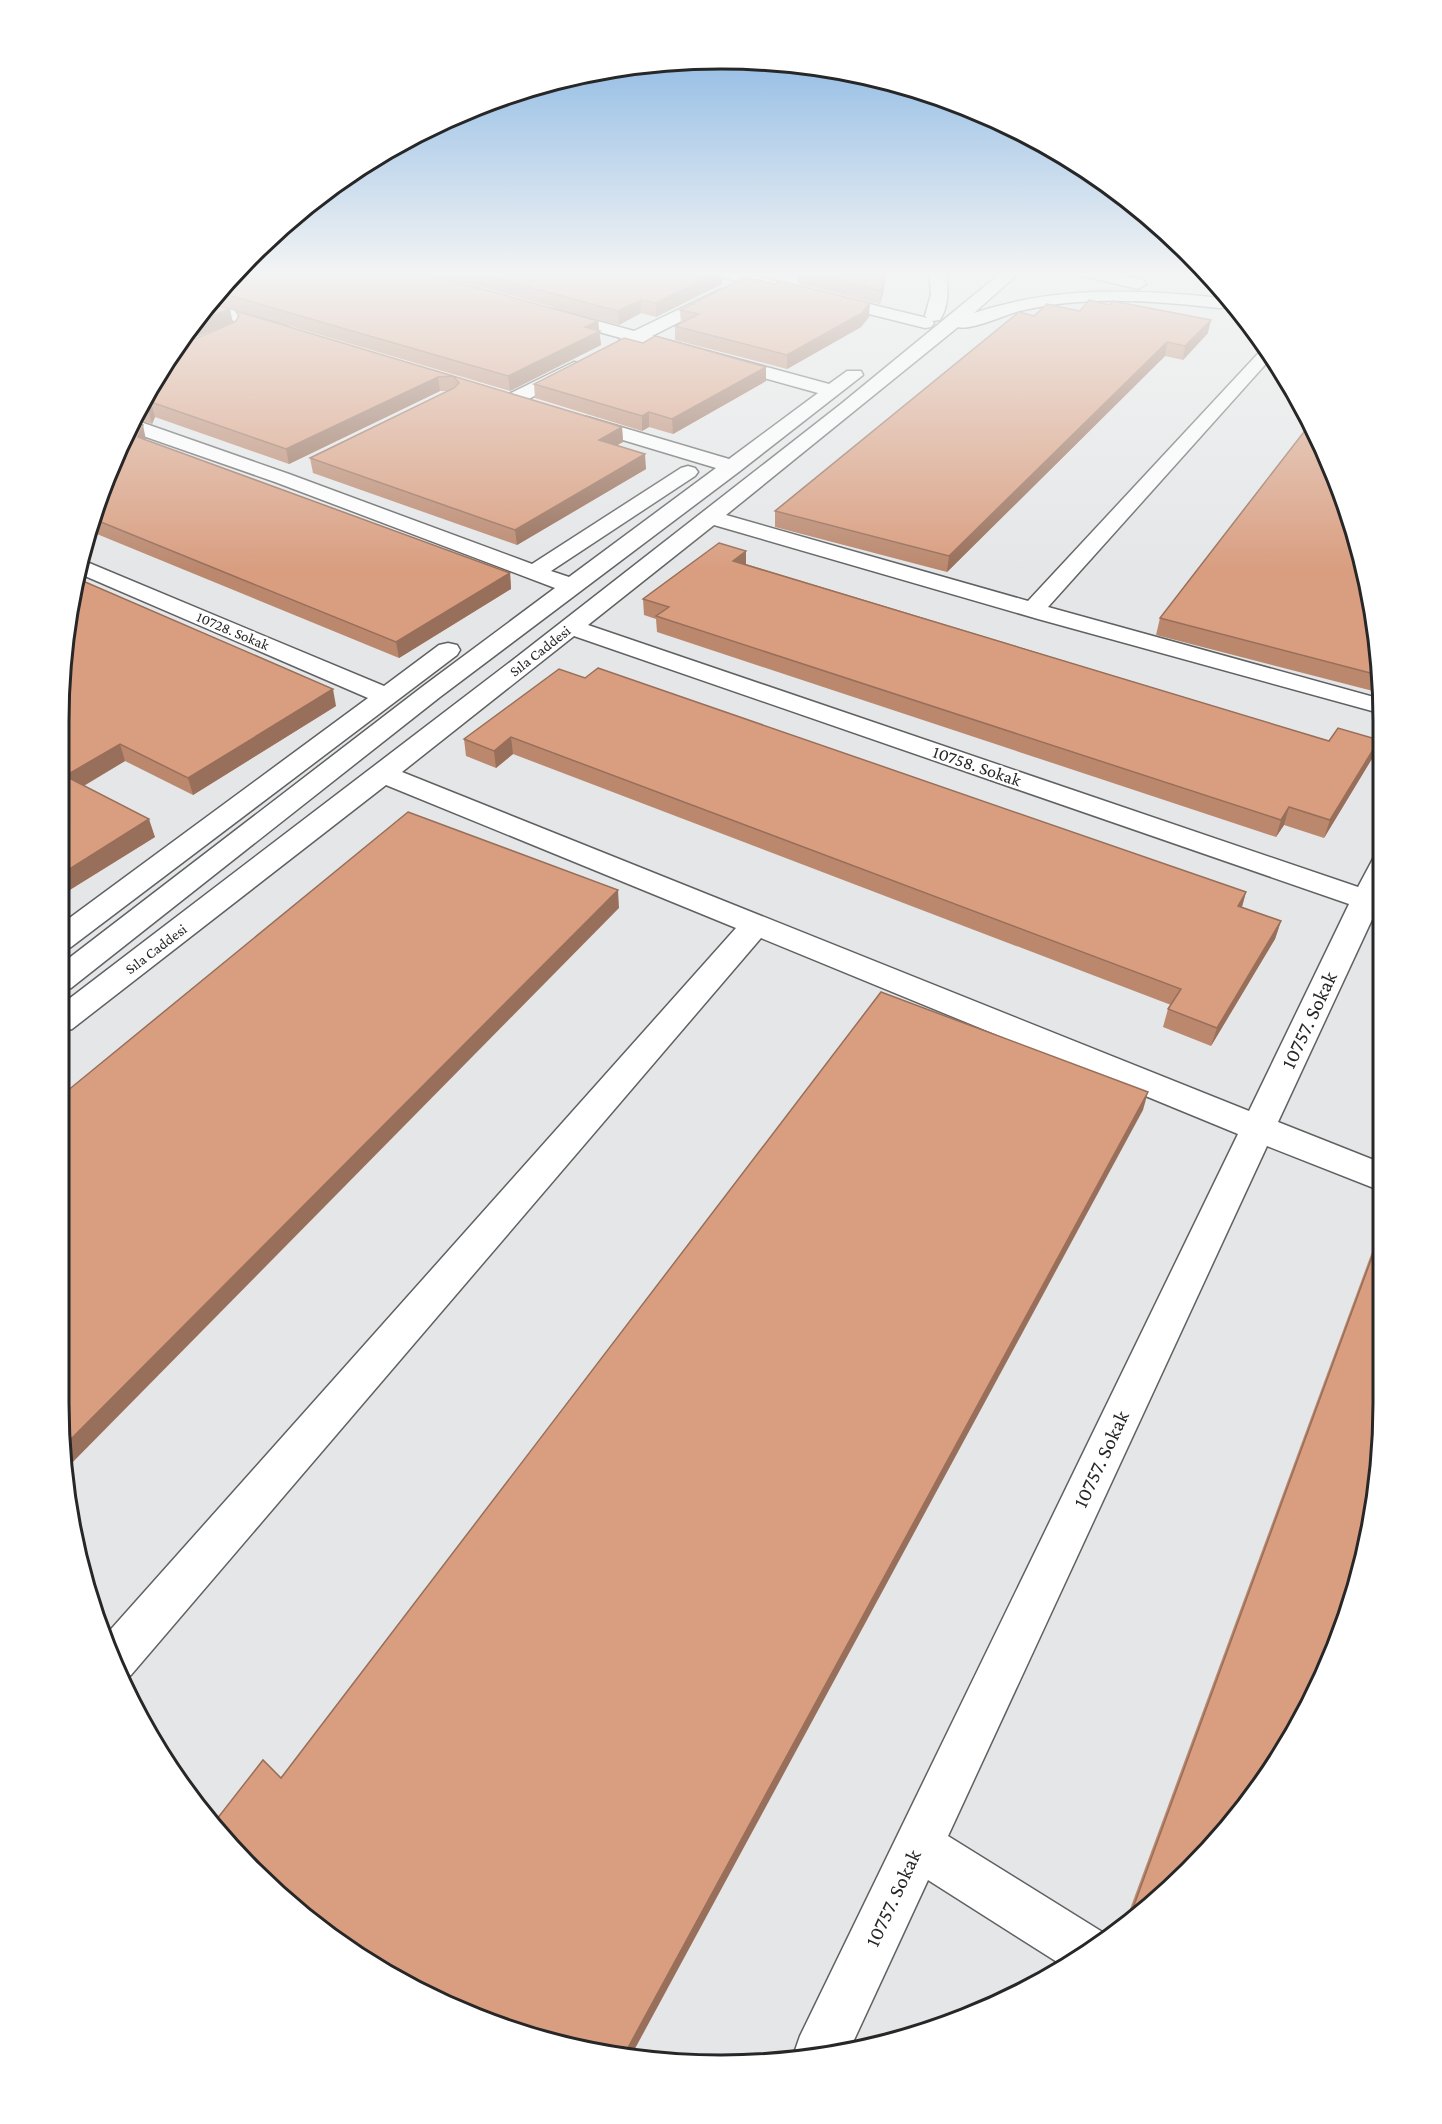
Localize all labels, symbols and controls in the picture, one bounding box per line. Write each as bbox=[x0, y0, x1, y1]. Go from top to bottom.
street label: 10728. Sokak bbox=[194, 609, 272, 654]
street label: Sıla Caddesi bbox=[506, 622, 574, 680]
street label: 10758. Sokak bbox=[930, 742, 1024, 791]
street label: Sıla Caddesi bbox=[122, 921, 190, 977]
street label: 10757. Sokak bbox=[1276, 968, 1342, 1072]
street label: 10757. Sokak bbox=[1068, 1407, 1134, 1511]
street label: 10757. Sokak bbox=[860, 1846, 926, 1950]

